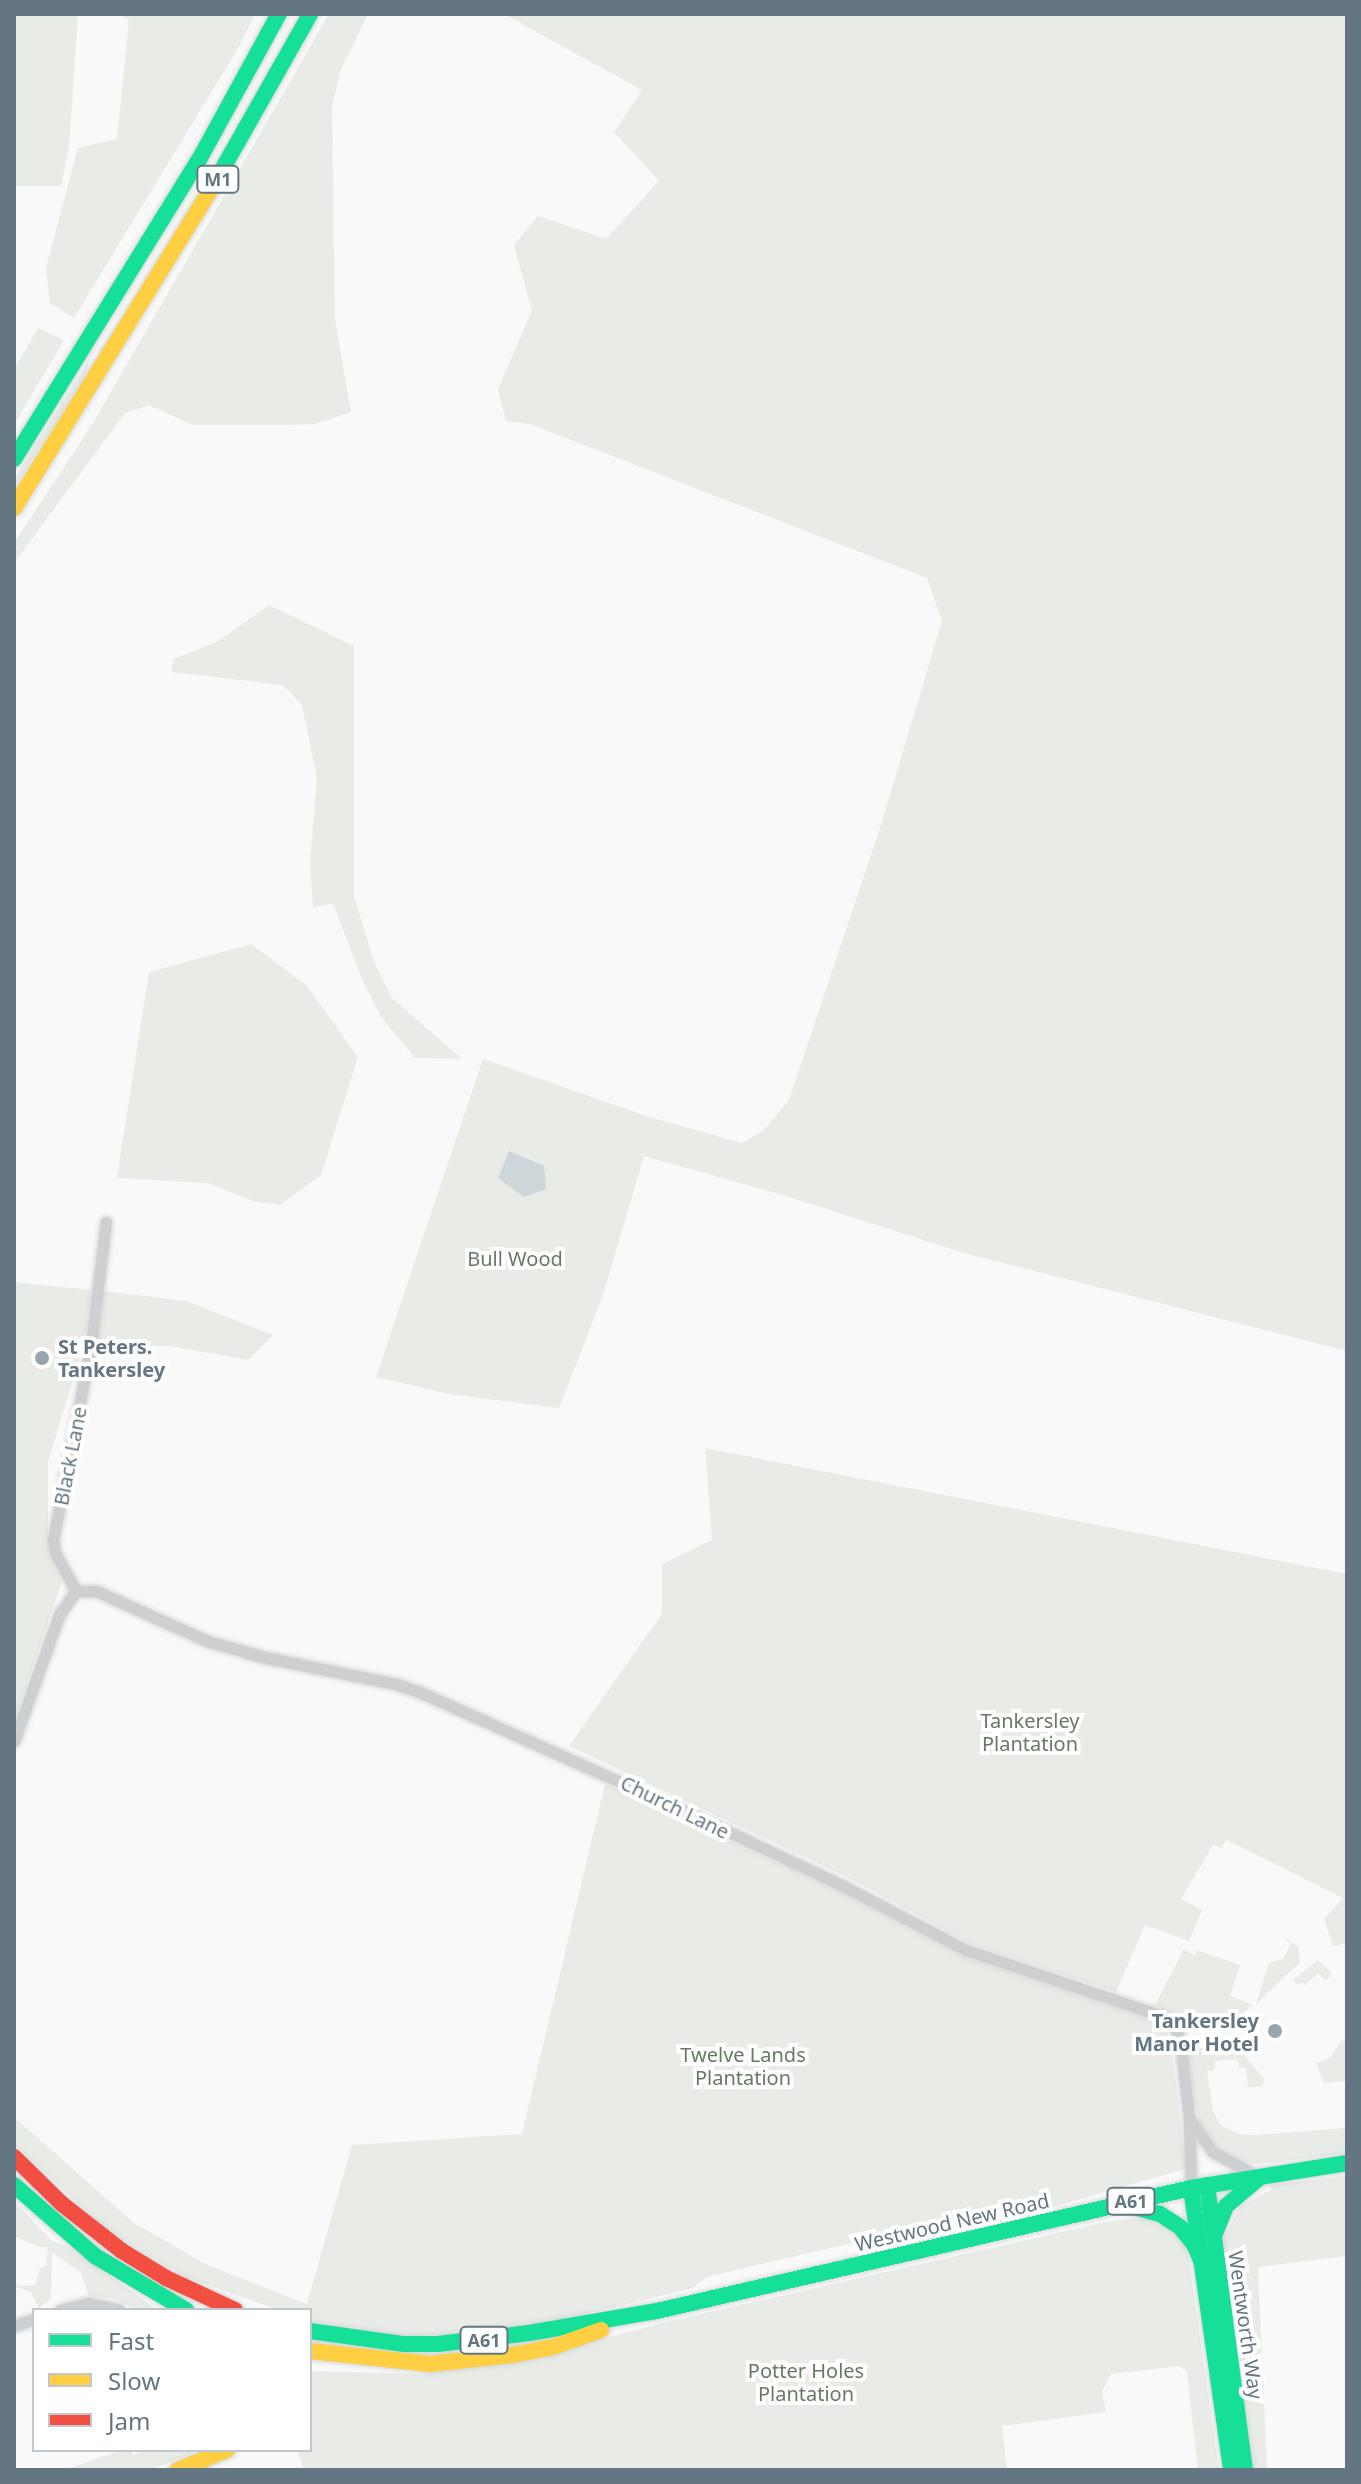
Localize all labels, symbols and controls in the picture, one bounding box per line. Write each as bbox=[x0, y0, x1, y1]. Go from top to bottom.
road number: M1 bbox=[196, 165, 240, 193]
park label: Bull Wood bbox=[467, 1246, 563, 1270]
place label: St Peters. Tankersley bbox=[58, 1334, 165, 1381]
marker: St Peters. Tankersley bbox=[33, 1349, 51, 1367]
street label: Black Lane bbox=[49, 1405, 91, 1507]
park label: Tankersley Plantation bbox=[980, 1708, 1080, 1755]
street label: Church Lane bbox=[617, 1770, 733, 1844]
place label: Tankersley Manor Hotel bbox=[1134, 2008, 1259, 2055]
marker: Tankersley Manor Hotel bbox=[1266, 2022, 1284, 2040]
park label: Twelve Lands Plantation bbox=[680, 2042, 806, 2089]
road number: A61 bbox=[1105, 2187, 1157, 2215]
street label: Westwood New Road bbox=[852, 2188, 1052, 2256]
street label: Wentworth Way bbox=[1224, 2249, 1268, 2401]
legend bbox=[32, 2308, 312, 2452]
text: Fast bbox=[108, 2324, 154, 2357]
road number: A61 bbox=[458, 2326, 510, 2354]
park label: Potter Holes Plantation bbox=[748, 2358, 864, 2405]
text: Slow bbox=[108, 2364, 160, 2397]
text: Jam bbox=[108, 2404, 150, 2437]

